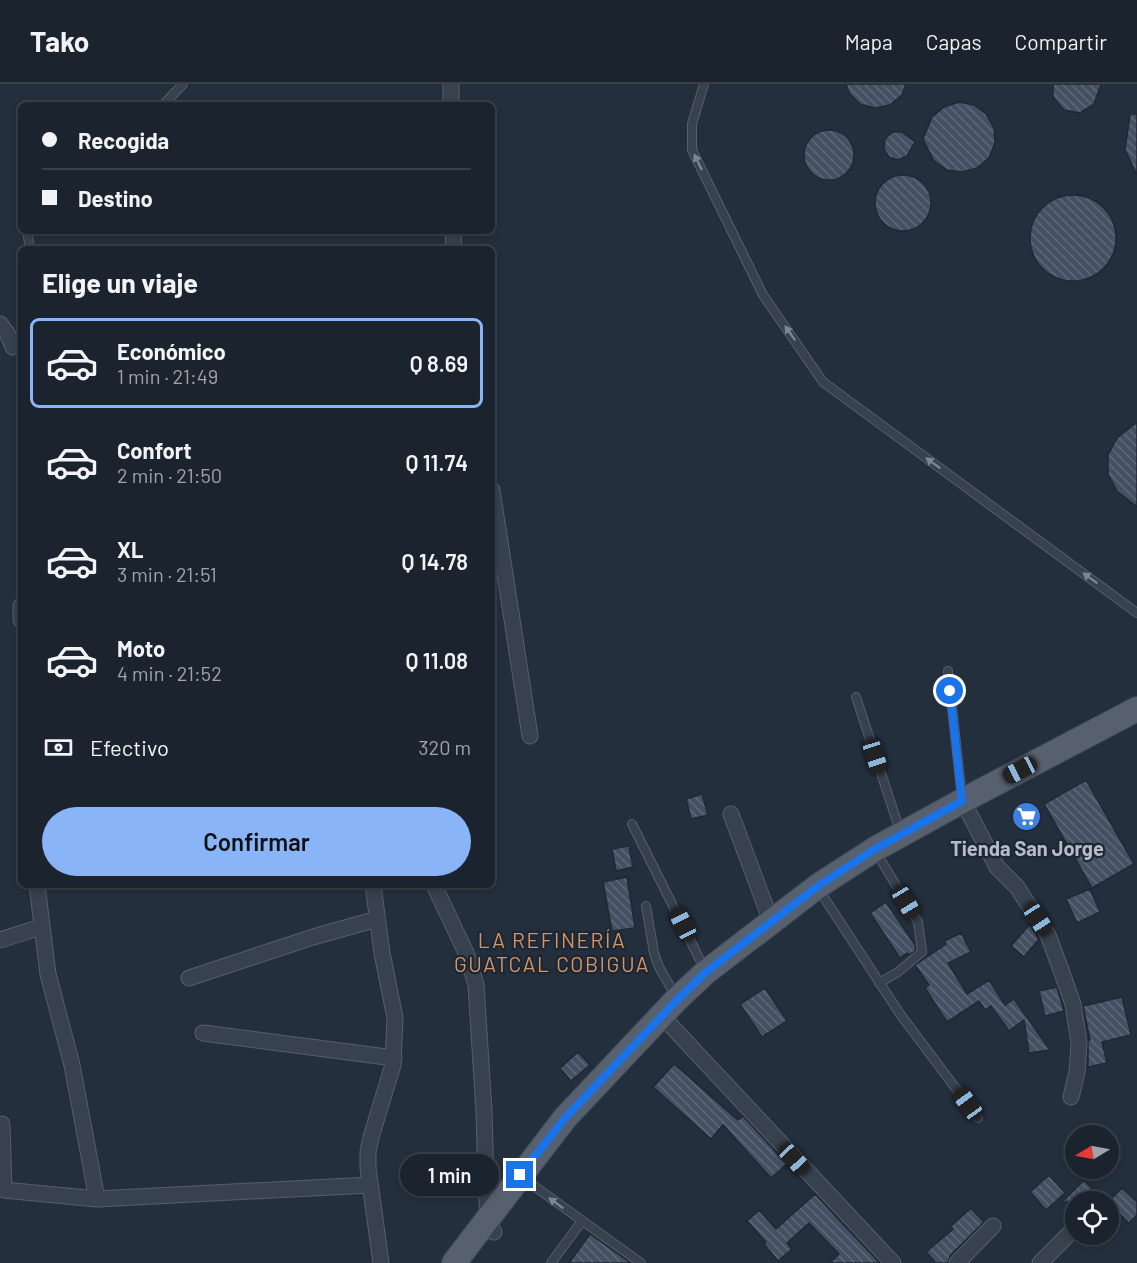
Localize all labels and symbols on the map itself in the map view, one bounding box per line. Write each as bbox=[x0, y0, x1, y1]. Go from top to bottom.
one-way arrow bbox=[694, 153, 703, 170]
one-way arrow bbox=[784, 326, 796, 342]
one-way arrow bbox=[925, 456, 941, 469]
one-way arrow bbox=[1082, 573, 1097, 585]
route start bbox=[936, 677, 963, 704]
car bbox=[861, 736, 889, 776]
car bbox=[1000, 754, 1040, 786]
supermarket icon: Tienda San Jorge bbox=[1011, 801, 1043, 833]
place label: Tienda San Jorge bbox=[950, 836, 1104, 860]
car bbox=[889, 882, 923, 922]
car bbox=[1021, 899, 1055, 939]
car bbox=[667, 904, 699, 944]
district label: LA REFINERÍA GUATCAL COBIGUA bbox=[454, 927, 650, 976]
car bbox=[950, 1084, 986, 1124]
north arrow bbox=[1065, 1125, 1119, 1179]
car bbox=[775, 1140, 813, 1178]
callout: 1 min bbox=[400, 1154, 499, 1196]
route end bbox=[506, 1161, 533, 1188]
one-way arrow bbox=[548, 1197, 564, 1209]

